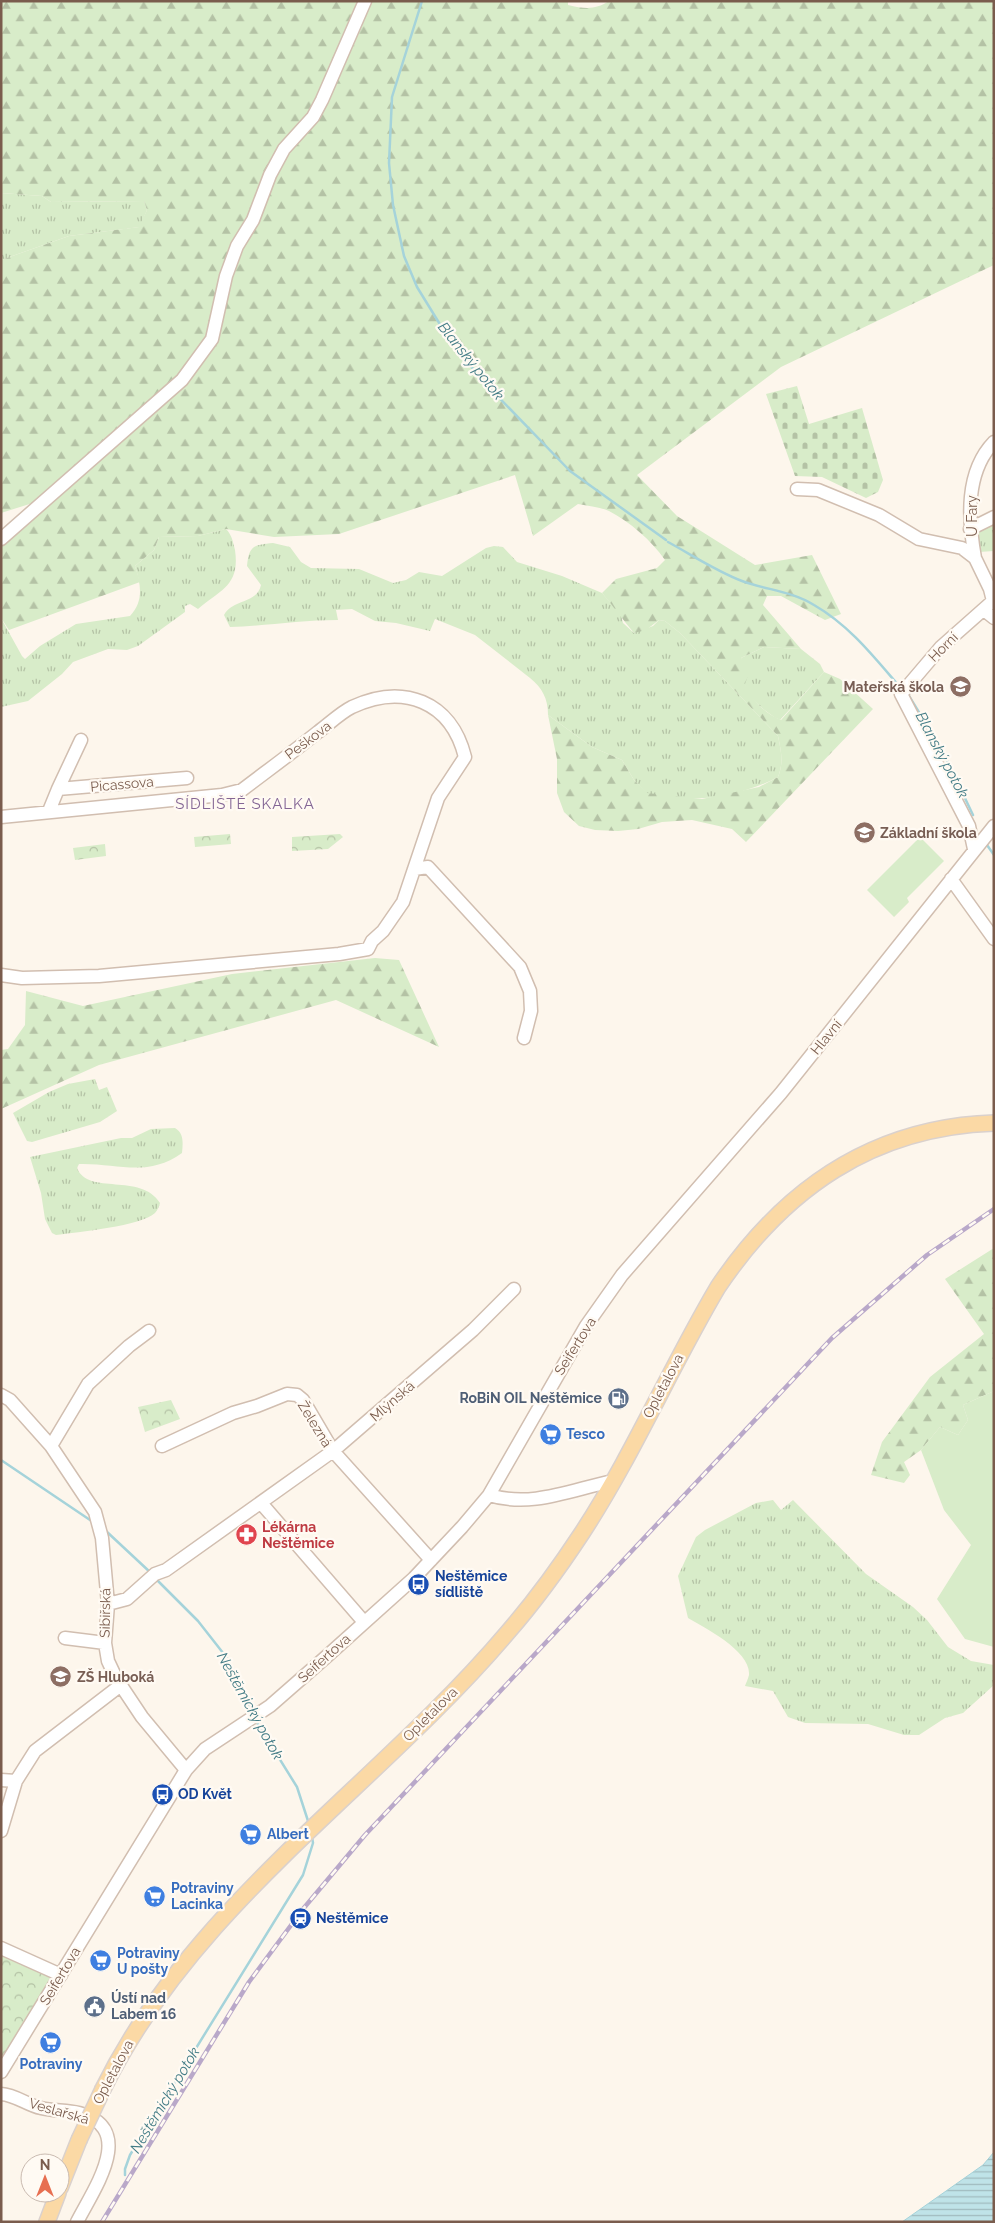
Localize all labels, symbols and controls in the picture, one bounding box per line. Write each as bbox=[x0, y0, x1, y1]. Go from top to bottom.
water label: Blanský potok bbox=[434, 318, 508, 404]
street label: U Fary bbox=[964, 495, 980, 537]
street label: Horní bbox=[925, 628, 962, 665]
school or university icon: Mateřská škola bbox=[948, 675, 972, 699]
place label: Mateřská škola bbox=[844, 679, 944, 695]
water label: Blanský potok bbox=[912, 709, 972, 801]
street label: Peškova bbox=[282, 717, 334, 763]
street label: Picassova bbox=[90, 773, 154, 795]
district label: SÍDLIŠTĚ SKALKA bbox=[175, 794, 315, 813]
school or university icon: Základní škola bbox=[852, 821, 876, 845]
place label: Základní škola bbox=[880, 825, 977, 841]
street label: Hlavní bbox=[807, 1016, 845, 1058]
street label: Seifertova bbox=[551, 1314, 599, 1378]
street label: Opletalova bbox=[639, 1351, 687, 1421]
street label: Mlýnská bbox=[367, 1377, 417, 1425]
fuel station icon: RoBiN OIL Neštěmice bbox=[606, 1386, 630, 1410]
place label: RoBiN OIL Neštěmice bbox=[459, 1390, 603, 1406]
street label: Železná bbox=[295, 1397, 336, 1450]
supermarket icon: Tesco bbox=[538, 1422, 562, 1446]
place label: Tesco bbox=[566, 1426, 605, 1442]
place label: Lékárna Neštěmice bbox=[262, 1519, 335, 1551]
pharmacy icon: Lékárna Neštěmice bbox=[234, 1523, 258, 1547]
place label: Neštěmice sídliště bbox=[435, 1568, 508, 1600]
bus stop icon: Neštěmice sídliště bbox=[407, 1572, 431, 1596]
street label: Sibiřská bbox=[97, 1588, 113, 1638]
street label: Seifertova bbox=[295, 1630, 353, 1686]
water label: Neštěmický potok bbox=[213, 1649, 287, 1763]
school or university icon: ZŠ Hluboká bbox=[49, 1665, 73, 1689]
place label: ZŠ Hluboká bbox=[77, 1668, 154, 1685]
street label: Opletalova bbox=[400, 1684, 460, 1744]
bus stop icon: OD Květ bbox=[150, 1782, 174, 1806]
place label: OD Květ bbox=[178, 1786, 233, 1802]
supermarket icon: Albert bbox=[239, 1822, 263, 1846]
place label: Albert bbox=[267, 1826, 309, 1842]
place label: Potraviny Lacinka bbox=[171, 1880, 234, 1912]
supermarket icon: Potraviny Lacinka bbox=[143, 1884, 167, 1908]
station icon: Neštěmice bbox=[288, 1906, 312, 1930]
place label: Neštěmice bbox=[316, 1910, 389, 1926]
street label: Seifertova bbox=[36, 1944, 84, 2008]
place label: Potraviny U pošty bbox=[117, 1945, 180, 1977]
supermarket icon: Potraviny U pošty bbox=[89, 1949, 113, 1973]
place label: Ústí nad Labem 16 bbox=[111, 1989, 176, 2022]
public building icon: Ústí nad Labem 16 bbox=[83, 1994, 107, 2018]
supermarket icon: Potraviny bbox=[39, 2030, 63, 2054]
street label: Opletalova bbox=[89, 2037, 137, 2107]
water label: Neštěmický potok bbox=[126, 2044, 204, 2156]
place label: Potraviny bbox=[20, 2056, 83, 2072]
street label: Veslařská bbox=[27, 2095, 91, 2127]
north arrow bbox=[20, 2153, 70, 2203]
text: N bbox=[40, 2157, 50, 2173]

